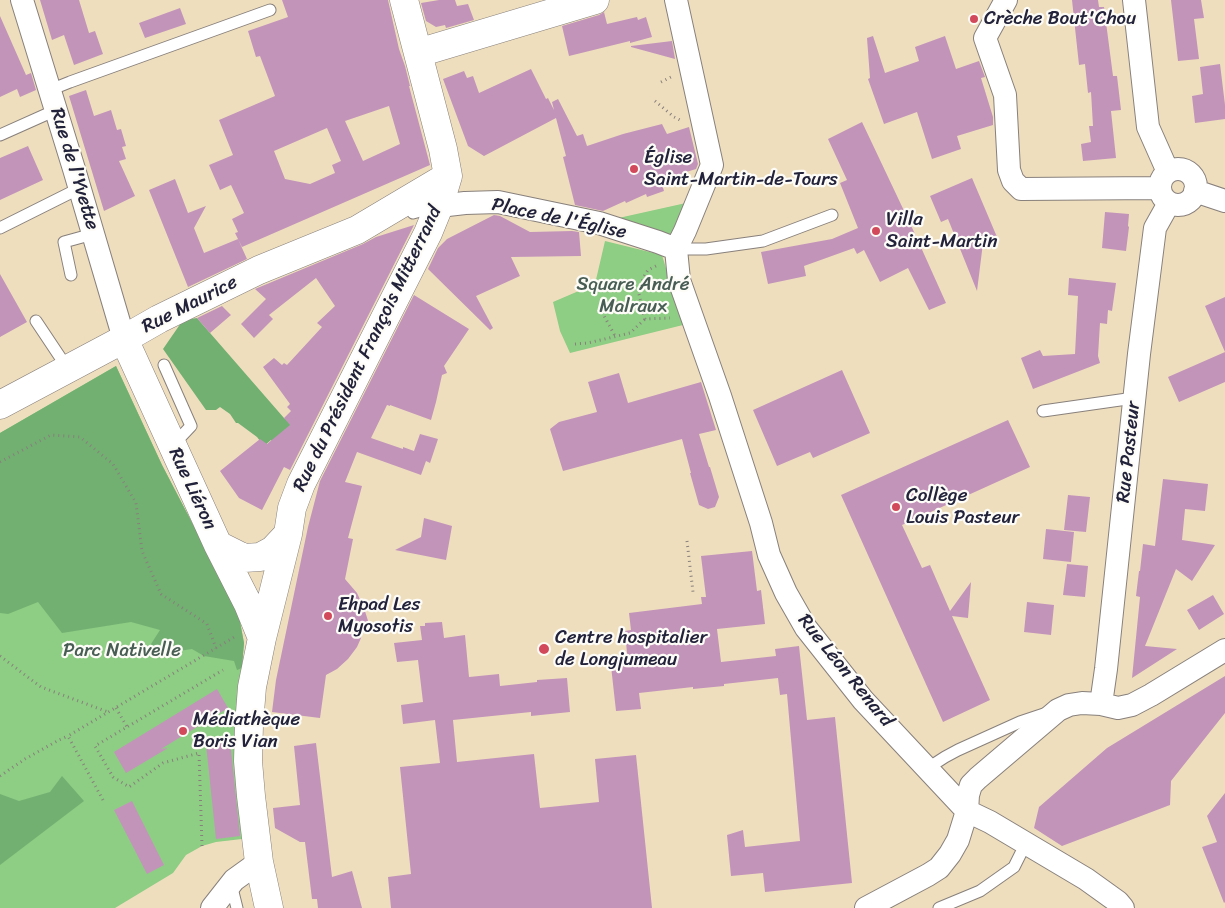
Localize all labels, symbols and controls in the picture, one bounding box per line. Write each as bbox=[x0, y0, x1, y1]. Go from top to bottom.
place label: Crèche Bout'Chou bbox=[984, 8, 1136, 30]
marker: Crèche Bout'Chou bbox=[968, 13, 980, 25]
street label: Rue de l'Yvette bbox=[45, 105, 103, 233]
place label: Église Saint-Martin-de-Tours bbox=[644, 147, 838, 191]
marker: Église Saint-Martin-de-Tours bbox=[628, 163, 640, 175]
street label: Place de l'Église bbox=[490, 194, 628, 244]
street label: Rue du Président François Mitterrand bbox=[289, 203, 447, 495]
place label: Villa Saint-Martin bbox=[886, 209, 997, 253]
marker: Villa Saint-Martin bbox=[870, 225, 882, 237]
street label: Rue Maurice bbox=[139, 271, 241, 339]
park label: Square André Malraux bbox=[576, 274, 690, 318]
street label: Rue Pasteur bbox=[1112, 400, 1146, 504]
street label: Rue Liéron bbox=[163, 444, 221, 534]
place label: Collège Louis Pasteur bbox=[906, 485, 1019, 529]
marker: Collège Louis Pasteur bbox=[890, 501, 902, 513]
place label: Ehpad Les Myosotis bbox=[338, 594, 420, 638]
marker: Ehpad Les Myosotis bbox=[322, 610, 334, 622]
street label: Rue Léon Renard bbox=[793, 610, 897, 732]
place label: Centre hospitalier de Longjumeau bbox=[555, 627, 707, 671]
park label: Parc Nativelle bbox=[63, 640, 181, 662]
marker: Centre hospitalier de Longjumeau bbox=[537, 642, 551, 656]
place label: Médiathèque Boris Vian bbox=[193, 709, 300, 753]
marker: Médiathèque Boris Vian bbox=[177, 725, 189, 737]

